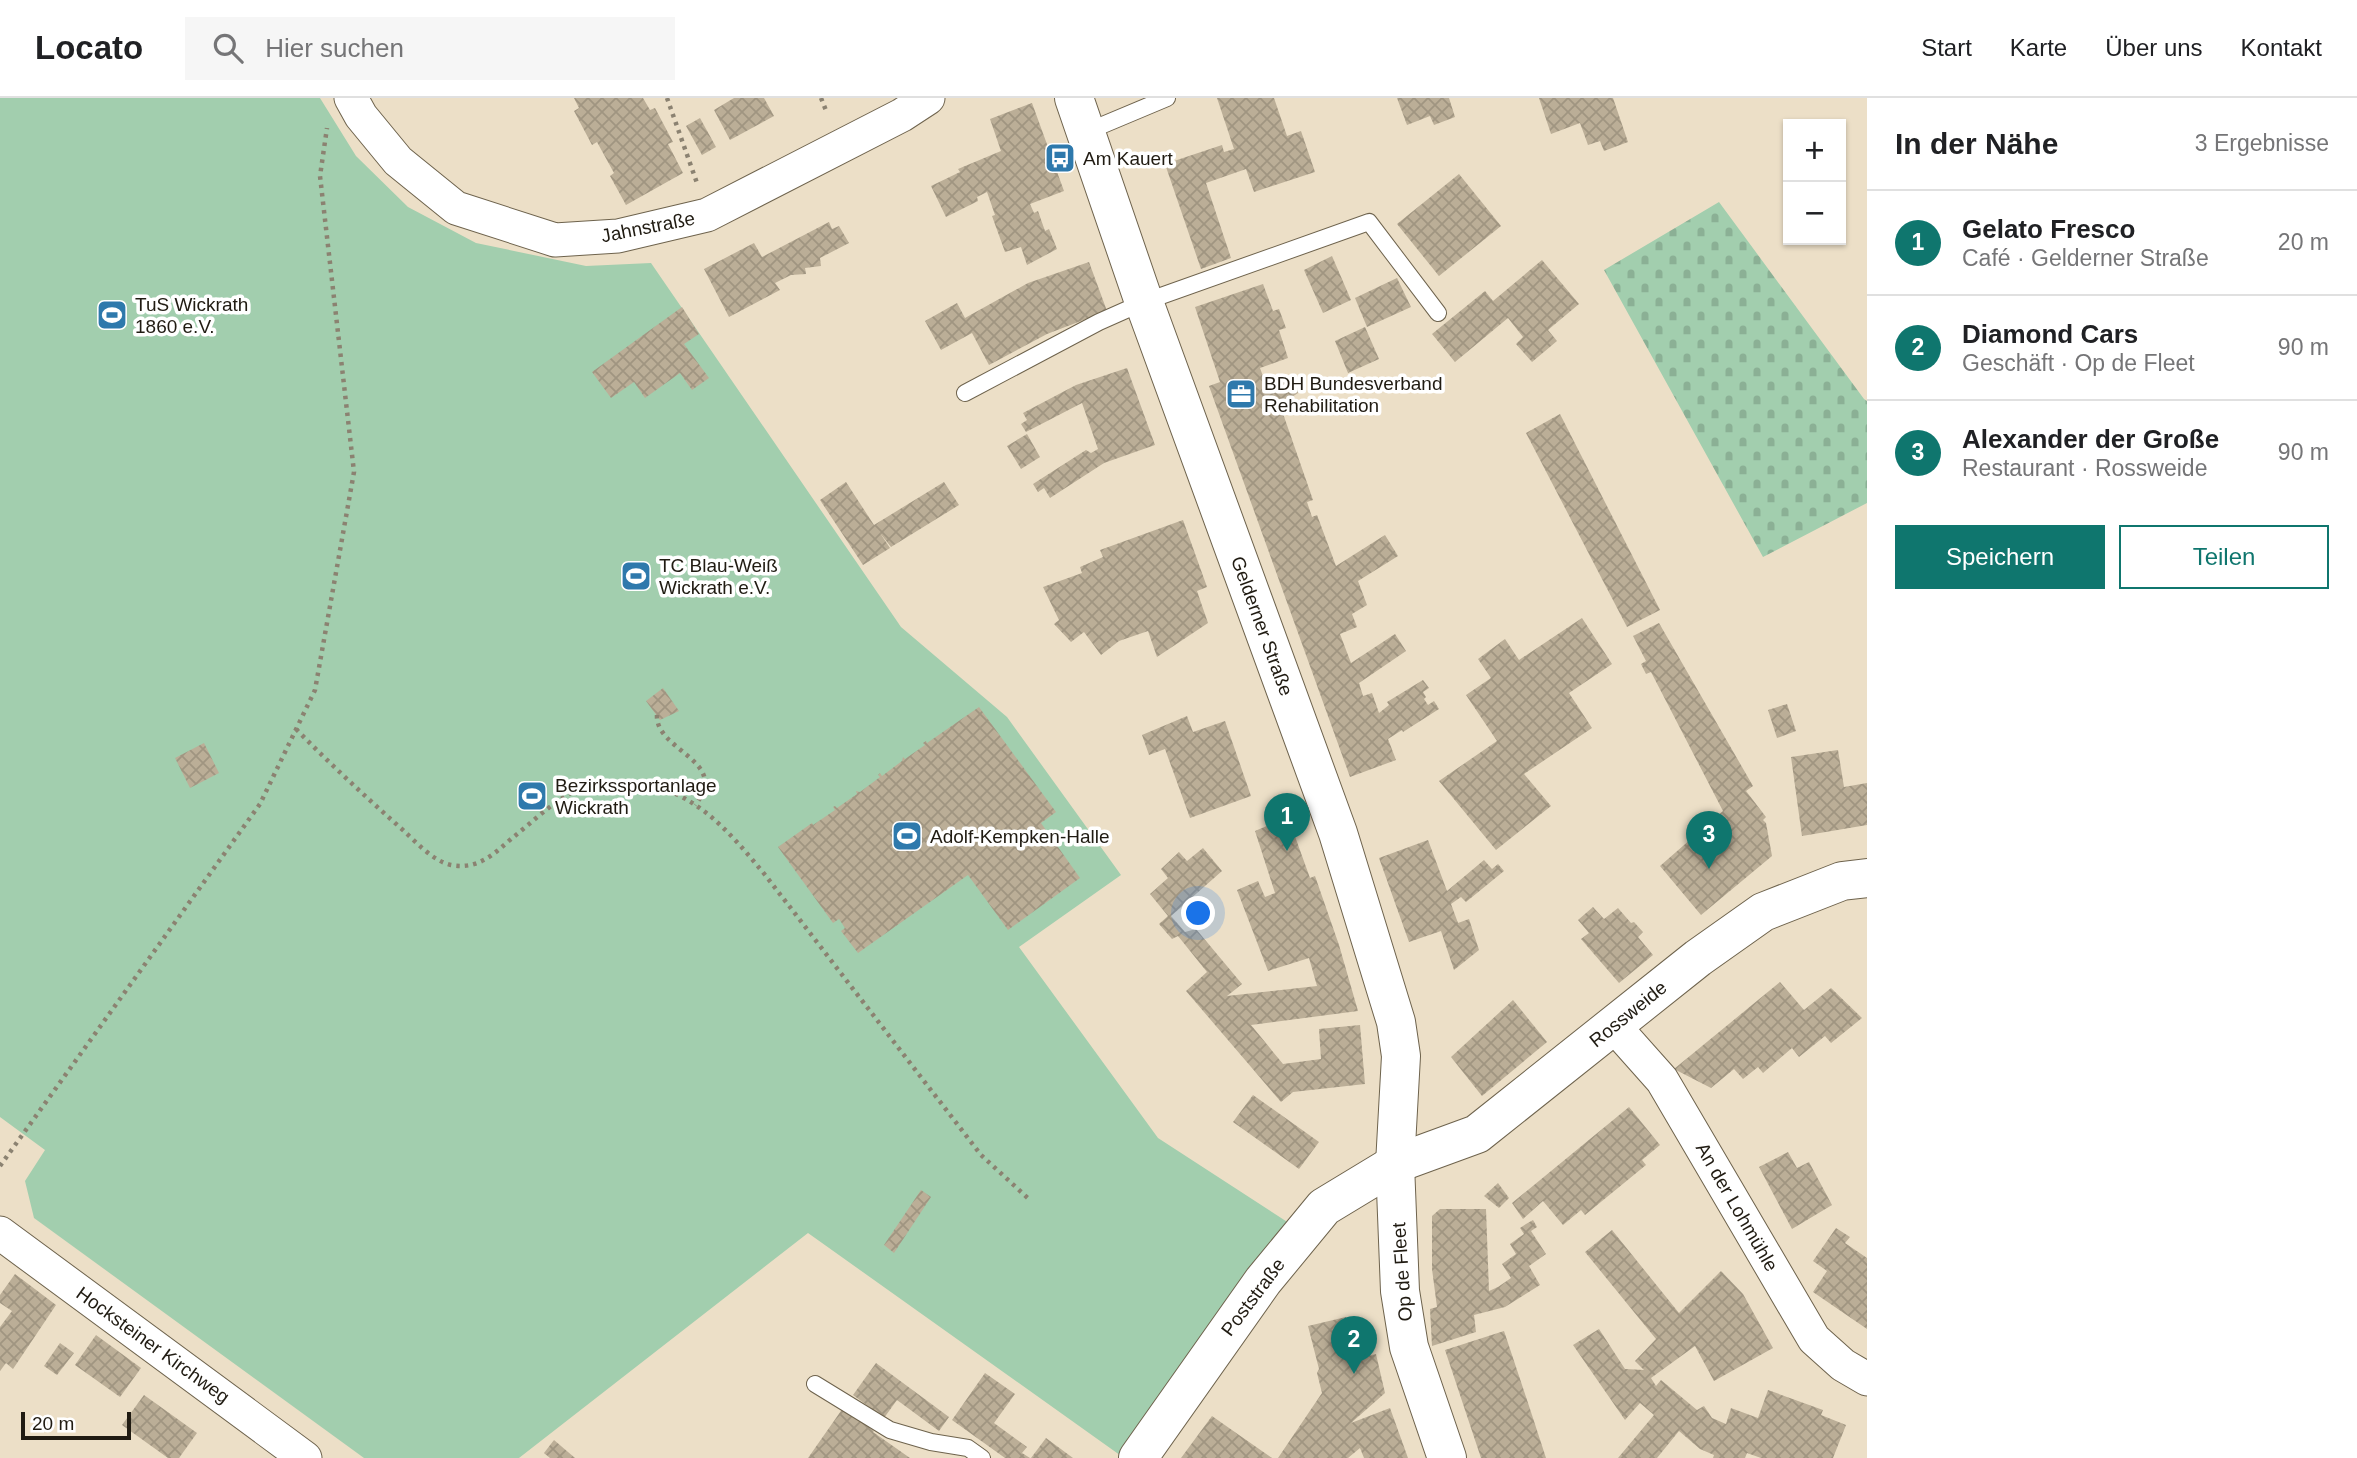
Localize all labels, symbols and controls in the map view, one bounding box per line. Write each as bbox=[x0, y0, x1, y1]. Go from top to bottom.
search box bbox=[185, 17, 675, 80]
text: Locato bbox=[35, 29, 143, 66]
icon: search bbox=[209, 29, 247, 67]
text: Hier suchen bbox=[265, 33, 404, 63]
text: Start bbox=[1921, 34, 1972, 61]
text: Karte bbox=[2010, 34, 2067, 61]
text: Über uns bbox=[2105, 34, 2203, 61]
text: Kontakt bbox=[2241, 34, 2322, 61]
map controls bbox=[1783, 119, 1846, 245]
button: + bbox=[1783, 119, 1846, 182]
text: In der Nähe bbox=[1895, 127, 2058, 160]
text: 3 Ergebnisse bbox=[2195, 130, 2329, 156]
bus stop icon: Am Kauert bbox=[1043, 141, 1077, 175]
place label: Am Kauert bbox=[1083, 148, 1173, 169]
button: − bbox=[1783, 182, 1846, 245]
street label: Jahnstraße bbox=[599, 208, 697, 246]
text: Gelato Fresco bbox=[1962, 214, 2135, 244]
text: 1 bbox=[1912, 229, 1924, 255]
text: 20 m bbox=[2278, 229, 2329, 255]
text: Café · Gelderner Straße bbox=[1962, 245, 2209, 271]
place label: TuS Wickrath 1860 e.V. bbox=[135, 294, 248, 337]
sports icon: TuS Wickrath 1860 e.V. bbox=[95, 298, 129, 332]
text: Diamond Cars bbox=[1962, 319, 2138, 349]
text: 2 bbox=[1912, 334, 1924, 360]
text: 90 m bbox=[2278, 334, 2329, 360]
text: Geschäft · Op de Fleet bbox=[1962, 350, 2195, 376]
place label: BDH Bundesverband Rehabilitation bbox=[1264, 373, 1443, 416]
office icon: BDH Bundesverband Rehabilitation bbox=[1224, 377, 1258, 411]
text: Alexander der Große bbox=[1962, 424, 2219, 454]
text: 3 bbox=[1912, 439, 1924, 465]
text: 90 m bbox=[2278, 439, 2329, 465]
text: Restaurant · Rossweide bbox=[1962, 455, 2207, 481]
button: Speichern bbox=[1895, 525, 2105, 589]
button: Teilen bbox=[2119, 525, 2329, 589]
street label: Gelderner Straße bbox=[1227, 553, 1297, 699]
place label: TC Blau-Weiß Wickrath e.V. bbox=[659, 555, 778, 598]
sports icon: TC Blau-Weiß Wickrath e.V. bbox=[619, 559, 653, 593]
place label: Bezirkssportanlage Wickrath bbox=[555, 775, 717, 818]
sports icon: Bezirkssportanlage Wickrath bbox=[515, 779, 549, 813]
pin: 1 bbox=[1264, 793, 1310, 851]
pin: 3 bbox=[1686, 811, 1732, 869]
sports icon: Adolf-Kempken-Halle bbox=[890, 819, 924, 853]
place label: Adolf-Kempken-Halle bbox=[930, 826, 1110, 847]
your location bbox=[1181, 896, 1215, 930]
street label: Rossweide bbox=[1585, 977, 1671, 1051]
street label: An der Lohmühle bbox=[1692, 1139, 1782, 1275]
street label: Op de Fleet bbox=[1388, 1221, 1416, 1322]
street label: Poststraße bbox=[1217, 1254, 1289, 1340]
street label: Hocksteiner Kirchweg bbox=[72, 1283, 234, 1407]
pin: 2 bbox=[1331, 1316, 1377, 1374]
scale bar bbox=[21, 1409, 131, 1441]
text: 20 m bbox=[32, 1413, 74, 1434]

